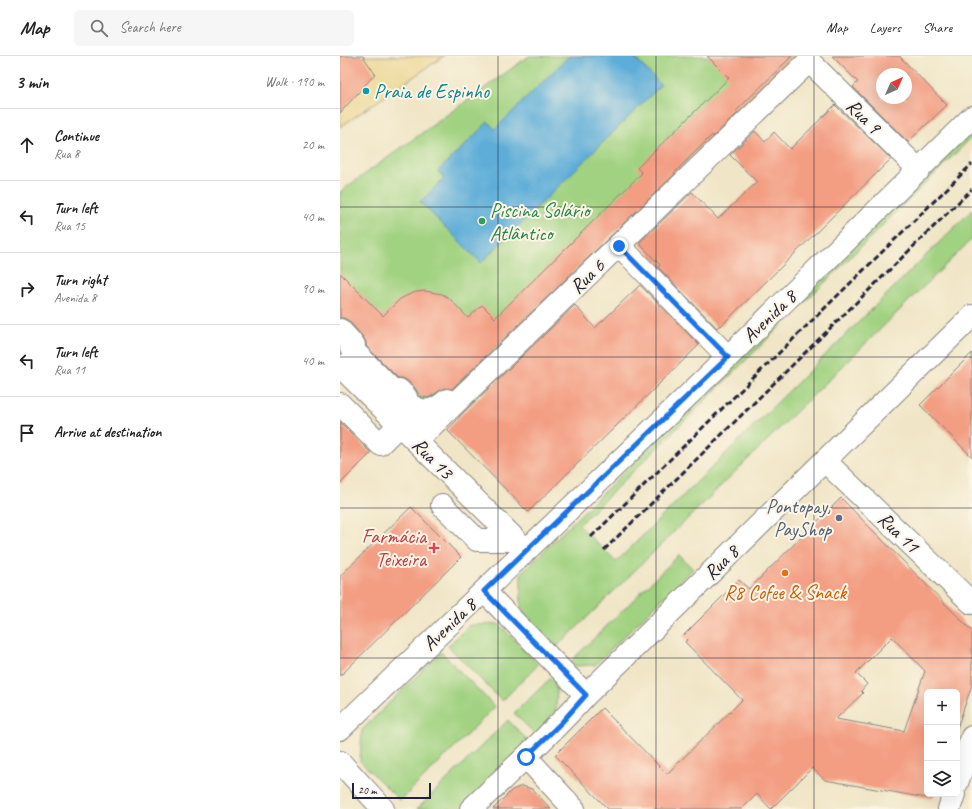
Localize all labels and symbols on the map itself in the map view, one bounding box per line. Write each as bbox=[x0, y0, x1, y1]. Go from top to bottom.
north arrow bbox=[876, 68, 912, 104]
place label: Praia de Espinho bbox=[374, 79, 490, 104]
marker: Praia de Espinho bbox=[361, 86, 371, 96]
street label: Rua 9 bbox=[841, 94, 888, 141]
place label: Piscina Solário Atlântico bbox=[490, 198, 592, 246]
marker: Piscina Solário Atlântico bbox=[477, 216, 487, 226]
route end bbox=[610, 237, 628, 255]
street label: Rua 6 bbox=[564, 253, 611, 299]
street label: Avenida 8 bbox=[737, 283, 803, 348]
street label: Rua 13 bbox=[407, 432, 460, 486]
place label: Pontopay, PayShop bbox=[766, 494, 832, 542]
street label: Rua 11 bbox=[873, 507, 925, 559]
marker: Pontopay, PayShop bbox=[834, 513, 844, 523]
place label: Farmácia Teixeira bbox=[362, 524, 428, 572]
street label: Rua 8 bbox=[698, 538, 746, 585]
marker: Farmácia Teixeira bbox=[429, 543, 439, 553]
marker: R8 Cofee & Snack bbox=[780, 568, 790, 578]
place label: R8 Cofee & Snack bbox=[724, 580, 848, 605]
street label: Avenida 8 bbox=[417, 591, 483, 656]
route start bbox=[517, 748, 535, 766]
scale bar bbox=[352, 781, 431, 800]

